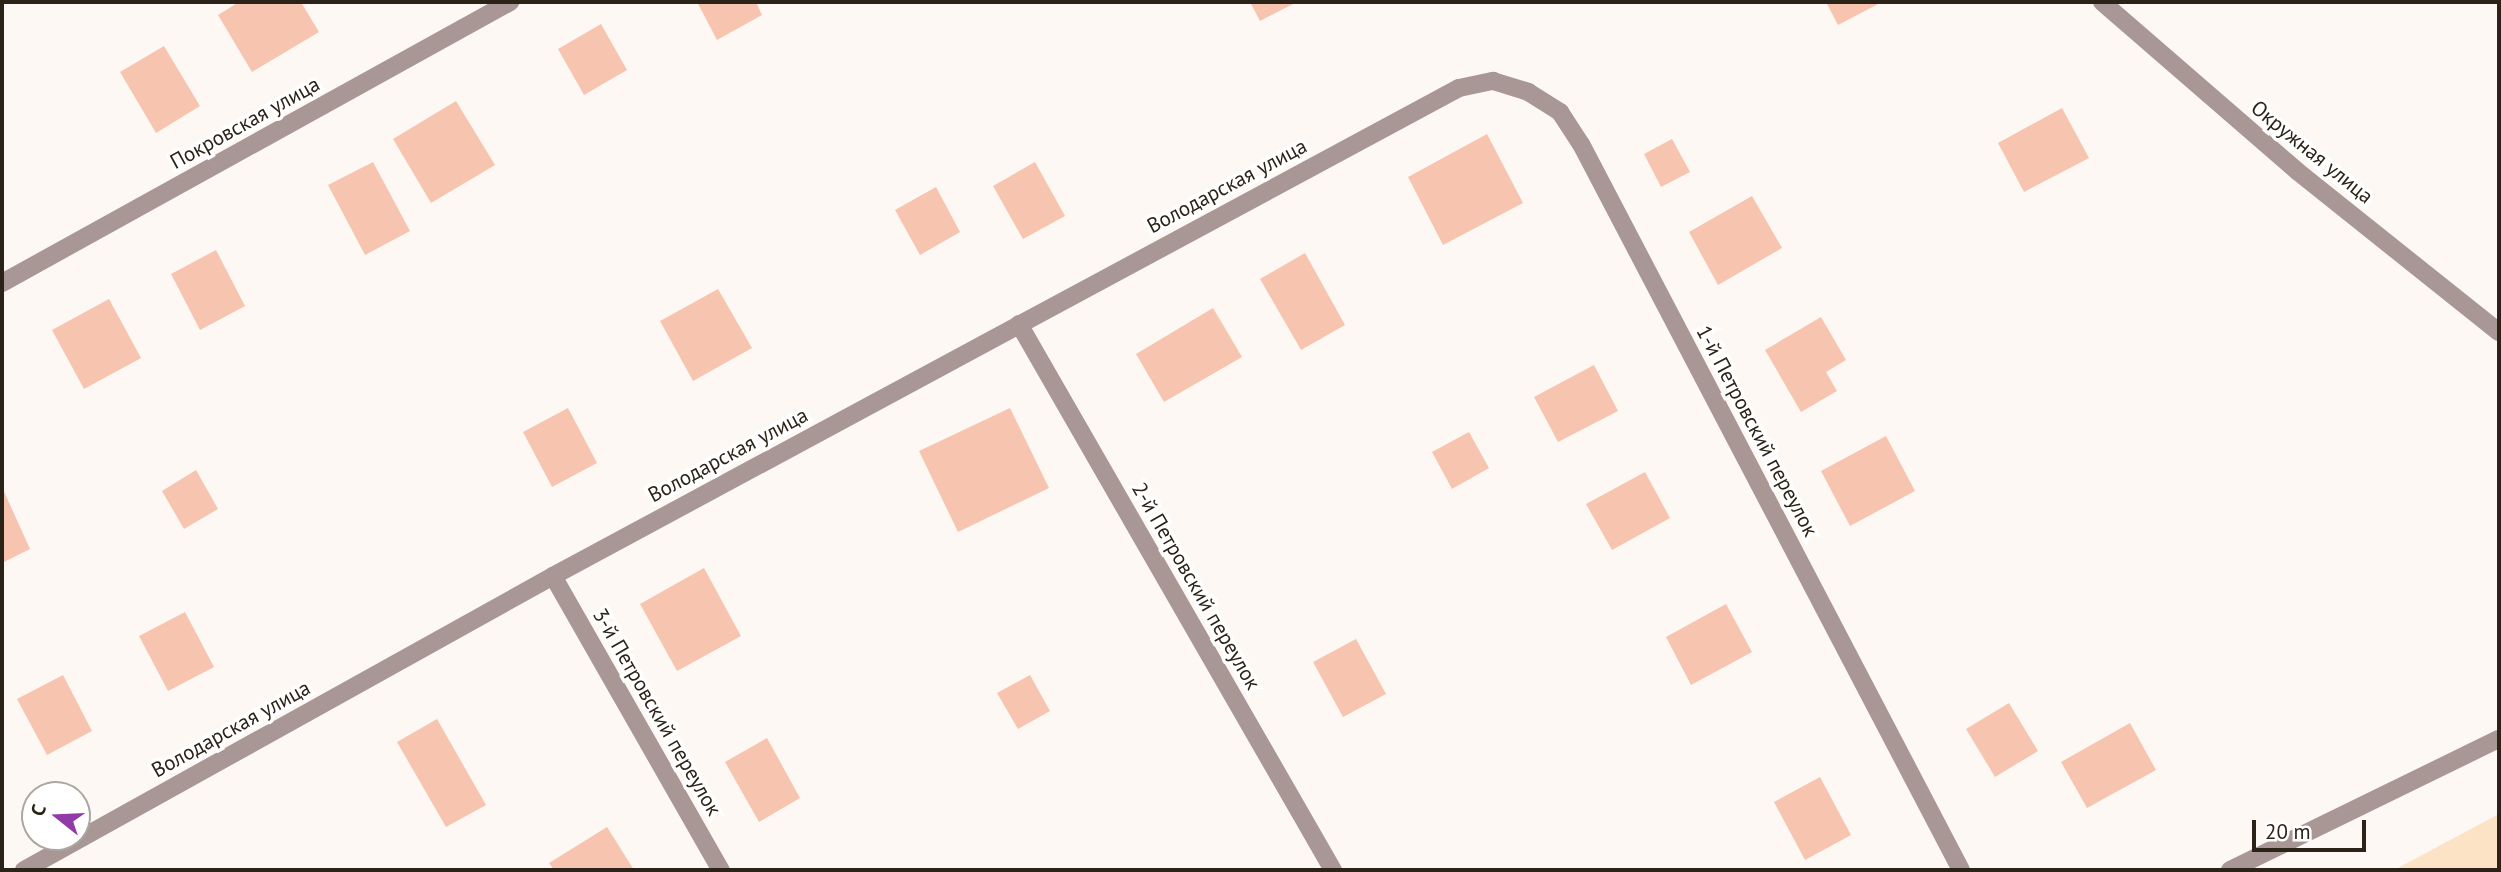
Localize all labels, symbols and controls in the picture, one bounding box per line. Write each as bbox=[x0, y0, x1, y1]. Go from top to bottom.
street label: Покровская улица bbox=[166, 71, 324, 175]
street label: Окружная улица bbox=[2246, 95, 2378, 209]
street label: Володарская улица bbox=[1143, 133, 1311, 239]
street label: 1-й Петровский переулок bbox=[1691, 321, 1823, 541]
street label: Володарская улица bbox=[644, 402, 812, 508]
street label: 2-й Петровский переулок bbox=[1126, 478, 1266, 694]
street label: 3-й Петровский переулок bbox=[587, 604, 727, 820]
street label: Володарская улица bbox=[147, 675, 315, 783]
north arrow bbox=[21, 781, 91, 851]
text: С bbox=[25, 801, 51, 819]
scale bar bbox=[2256, 806, 2370, 850]
text: 20 m bbox=[2265, 818, 2311, 845]

